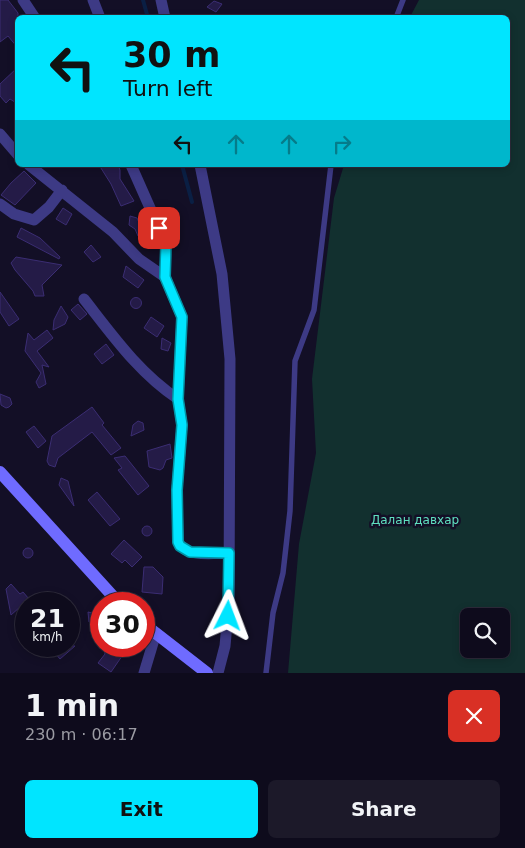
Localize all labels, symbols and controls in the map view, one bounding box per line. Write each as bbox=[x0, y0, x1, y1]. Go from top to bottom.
icon: left bbox=[40, 35, 105, 100]
text: 30 m bbox=[123, 35, 220, 75]
text: Turn left bbox=[123, 76, 212, 101]
icon: left bbox=[169, 130, 197, 158]
icon: ahead bbox=[222, 130, 250, 158]
icon: ahead bbox=[275, 130, 303, 158]
icon: right bbox=[328, 130, 356, 158]
pin bbox=[138, 207, 180, 249]
icon: arrive bbox=[145, 214, 173, 242]
park label: Далан давхар bbox=[371, 513, 459, 527]
position arrow bbox=[201, 589, 253, 641]
speed limit sign: 30 bbox=[90, 592, 155, 657]
text: 21 bbox=[30, 604, 65, 633]
map controls bbox=[460, 608, 510, 658]
button: search bbox=[460, 608, 510, 658]
text: km/h bbox=[32, 630, 63, 644]
text: 1 min bbox=[25, 688, 119, 723]
button: close bbox=[448, 690, 500, 742]
text: 230 m · 06:17 bbox=[25, 725, 138, 744]
button: Exit bbox=[25, 780, 258, 838]
button: Share bbox=[268, 780, 500, 838]

